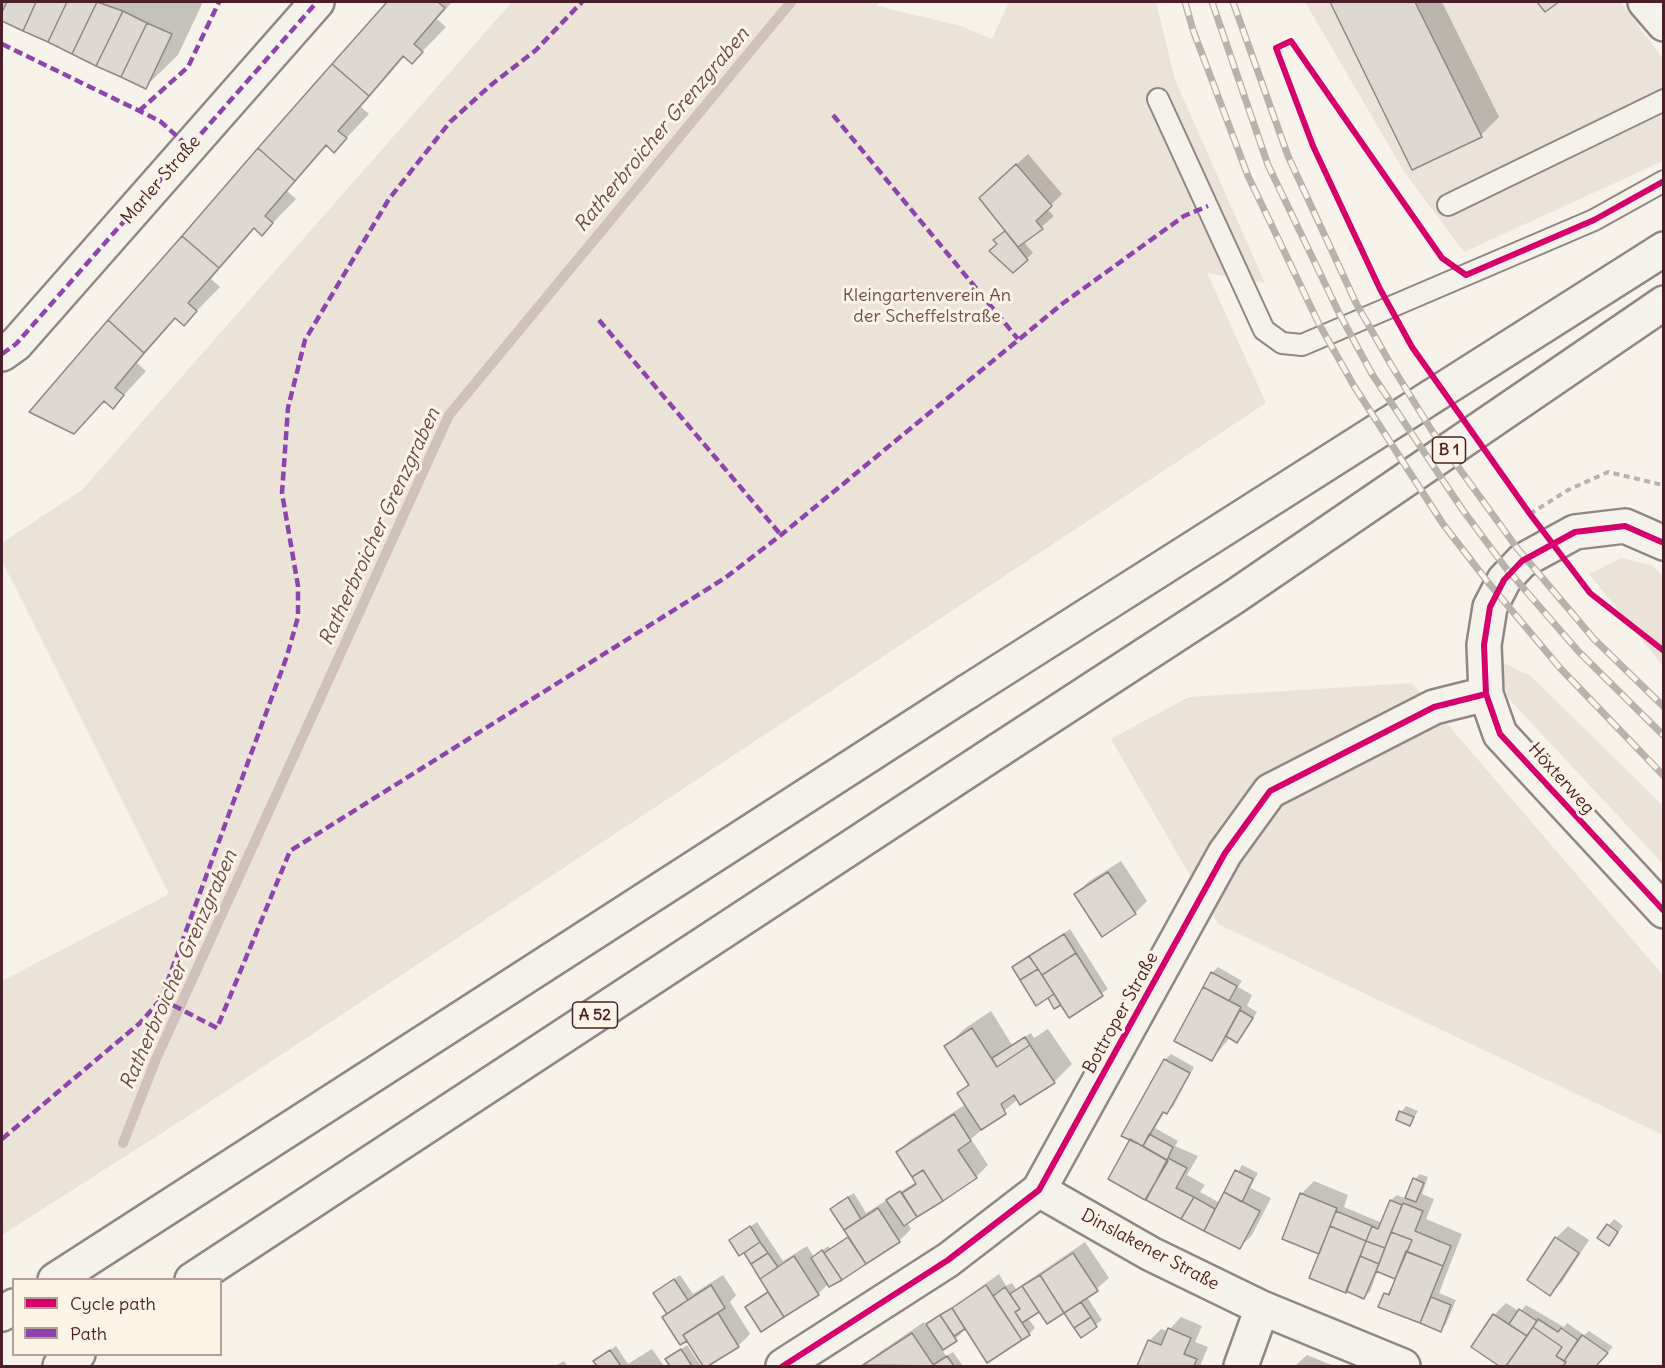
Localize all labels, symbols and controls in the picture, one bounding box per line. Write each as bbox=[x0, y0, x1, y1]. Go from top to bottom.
water label: Ratherbroicher Grenzgraben bbox=[570, 23, 754, 237]
street label: Marler Straße bbox=[117, 131, 205, 229]
park label: Kleingartenverein An der Scheffelstraße bbox=[843, 285, 1011, 328]
water label: Ratherbroicher Grenzgraben bbox=[314, 405, 446, 649]
road number: B 1 bbox=[1432, 437, 1466, 463]
street label: Höxterweg bbox=[1523, 739, 1599, 819]
water label: Ratherbroicher Grenzgraben bbox=[115, 847, 243, 1093]
street label: Bottroper Straße bbox=[1079, 949, 1163, 1077]
road number: A 52 bbox=[572, 1002, 618, 1028]
street label: Dinslakener Straße bbox=[1077, 1205, 1223, 1295]
legend bbox=[12, 1278, 222, 1356]
text: Cycle path bbox=[70, 1292, 156, 1315]
text: Path bbox=[70, 1322, 107, 1345]

